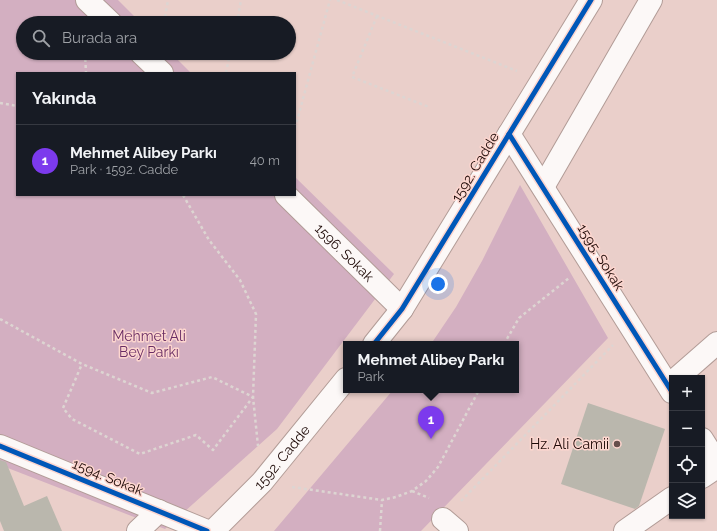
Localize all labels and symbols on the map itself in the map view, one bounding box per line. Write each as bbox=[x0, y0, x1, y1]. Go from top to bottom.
street label: 1592. Cadde bbox=[448, 129, 502, 205]
street label: 1596. Sokak bbox=[312, 220, 378, 285]
street label: 1595. Sokak bbox=[574, 221, 628, 294]
your location bbox=[428, 274, 448, 294]
park label: Mehmet Ali Bey Parkı bbox=[112, 328, 186, 360]
pin: 1 bbox=[418, 406, 444, 439]
street label: 1592. Cadde bbox=[251, 422, 313, 493]
place label: Hz. Ali Camii bbox=[530, 436, 609, 452]
marker: Hz. Ali Camii bbox=[612, 439, 622, 449]
street label: 1594. Sokak bbox=[70, 456, 146, 499]

